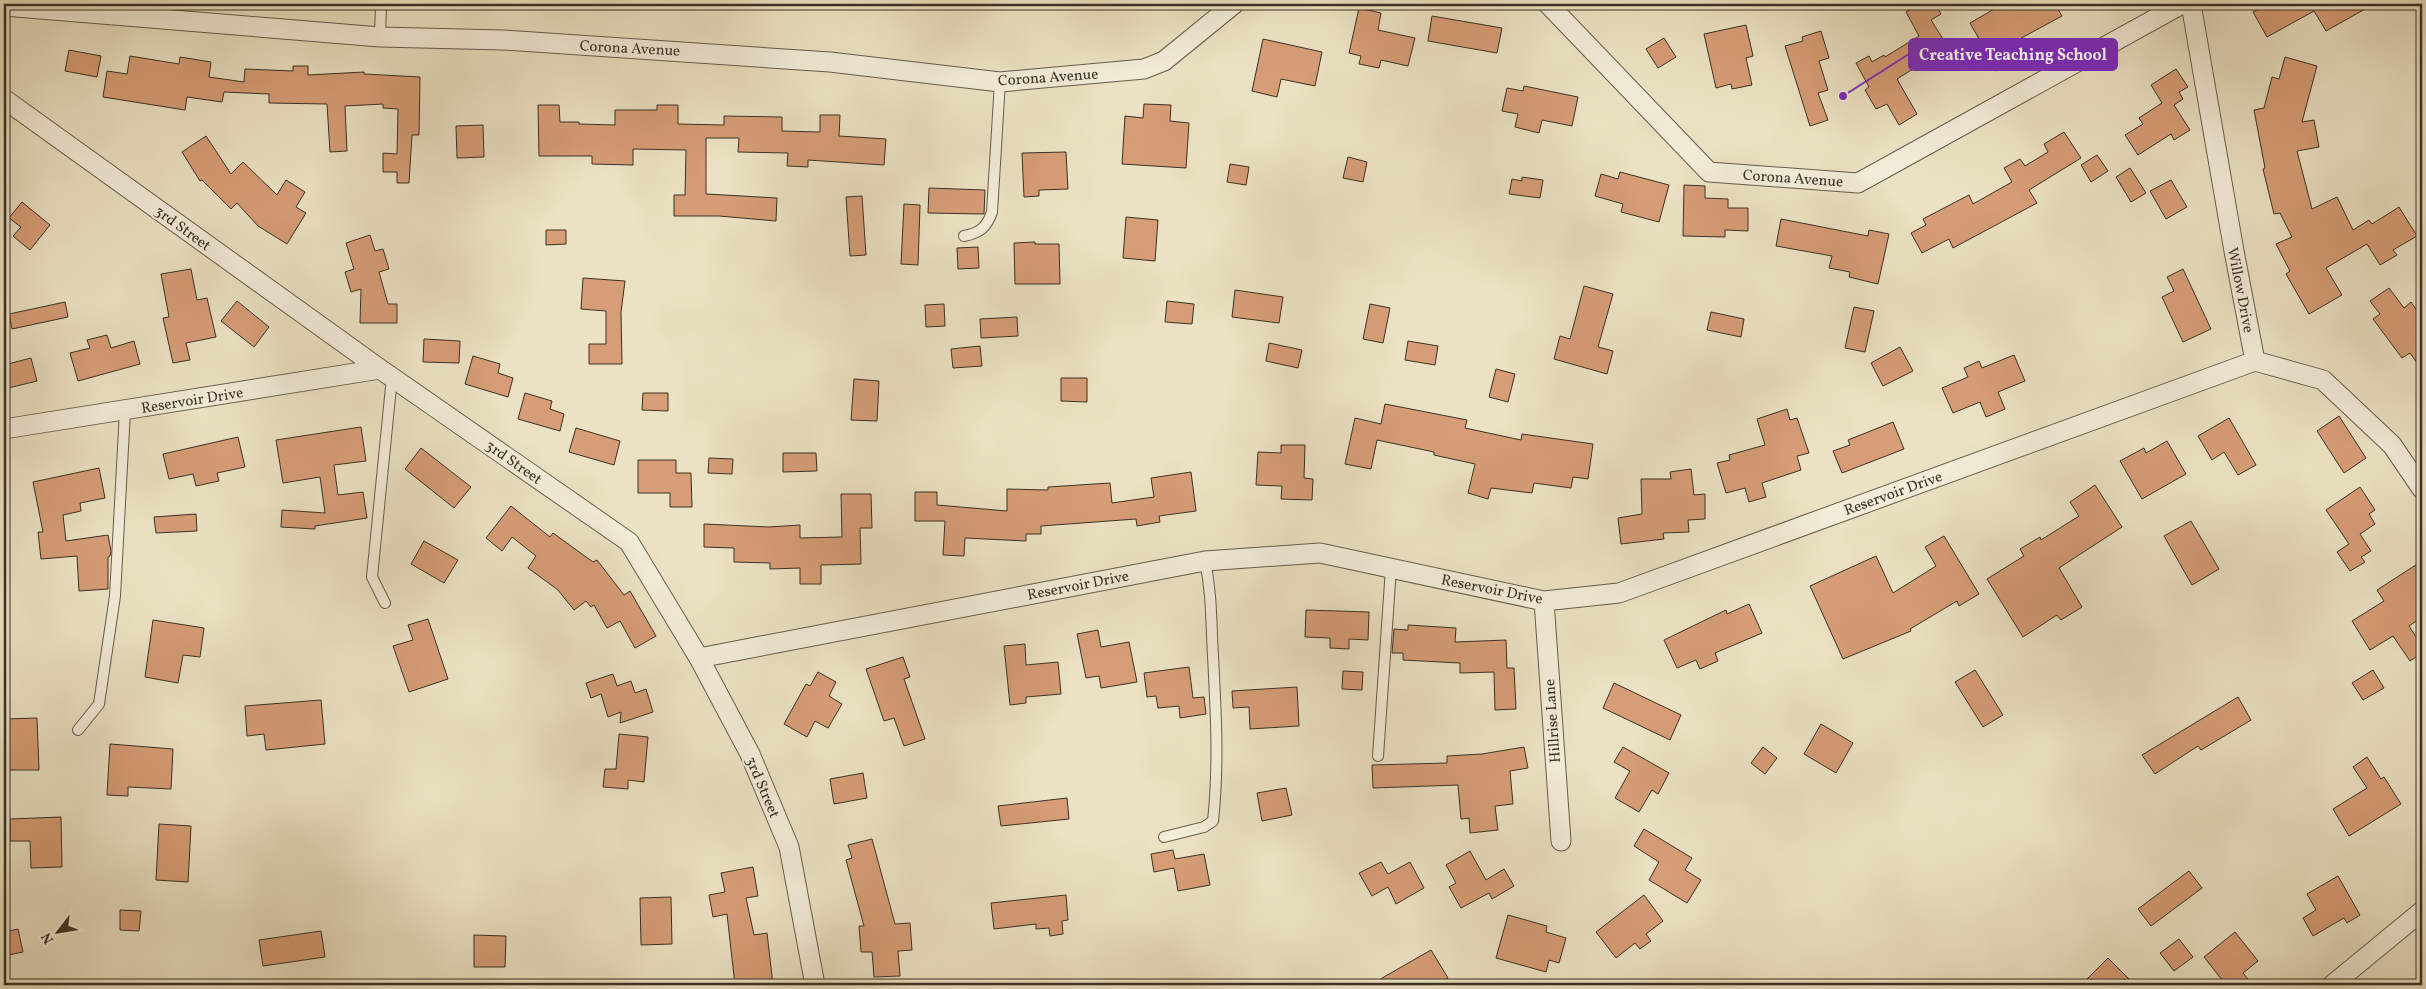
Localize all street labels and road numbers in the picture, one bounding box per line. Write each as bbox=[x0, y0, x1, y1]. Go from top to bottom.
street label: Corona Avenue bbox=[579, 36, 681, 63]
street label: Corona Avenue bbox=[997, 65, 1099, 92]
street label: Corona Avenue bbox=[1742, 166, 1844, 193]
street label: 3rd Street bbox=[150, 202, 214, 257]
street label: Willow Drive bbox=[2221, 246, 2258, 335]
street label: Reservoir Drive bbox=[140, 383, 245, 420]
street label: 3rd Street bbox=[481, 436, 546, 490]
street label: Reservoir Drive bbox=[1841, 467, 1946, 522]
street label: Reservoir Drive bbox=[1026, 566, 1131, 607]
street label: Reservoir Drive bbox=[1439, 570, 1544, 611]
street label: Hillrise Lane bbox=[1540, 678, 1567, 764]
street label: 3rd Street bbox=[739, 754, 784, 821]

